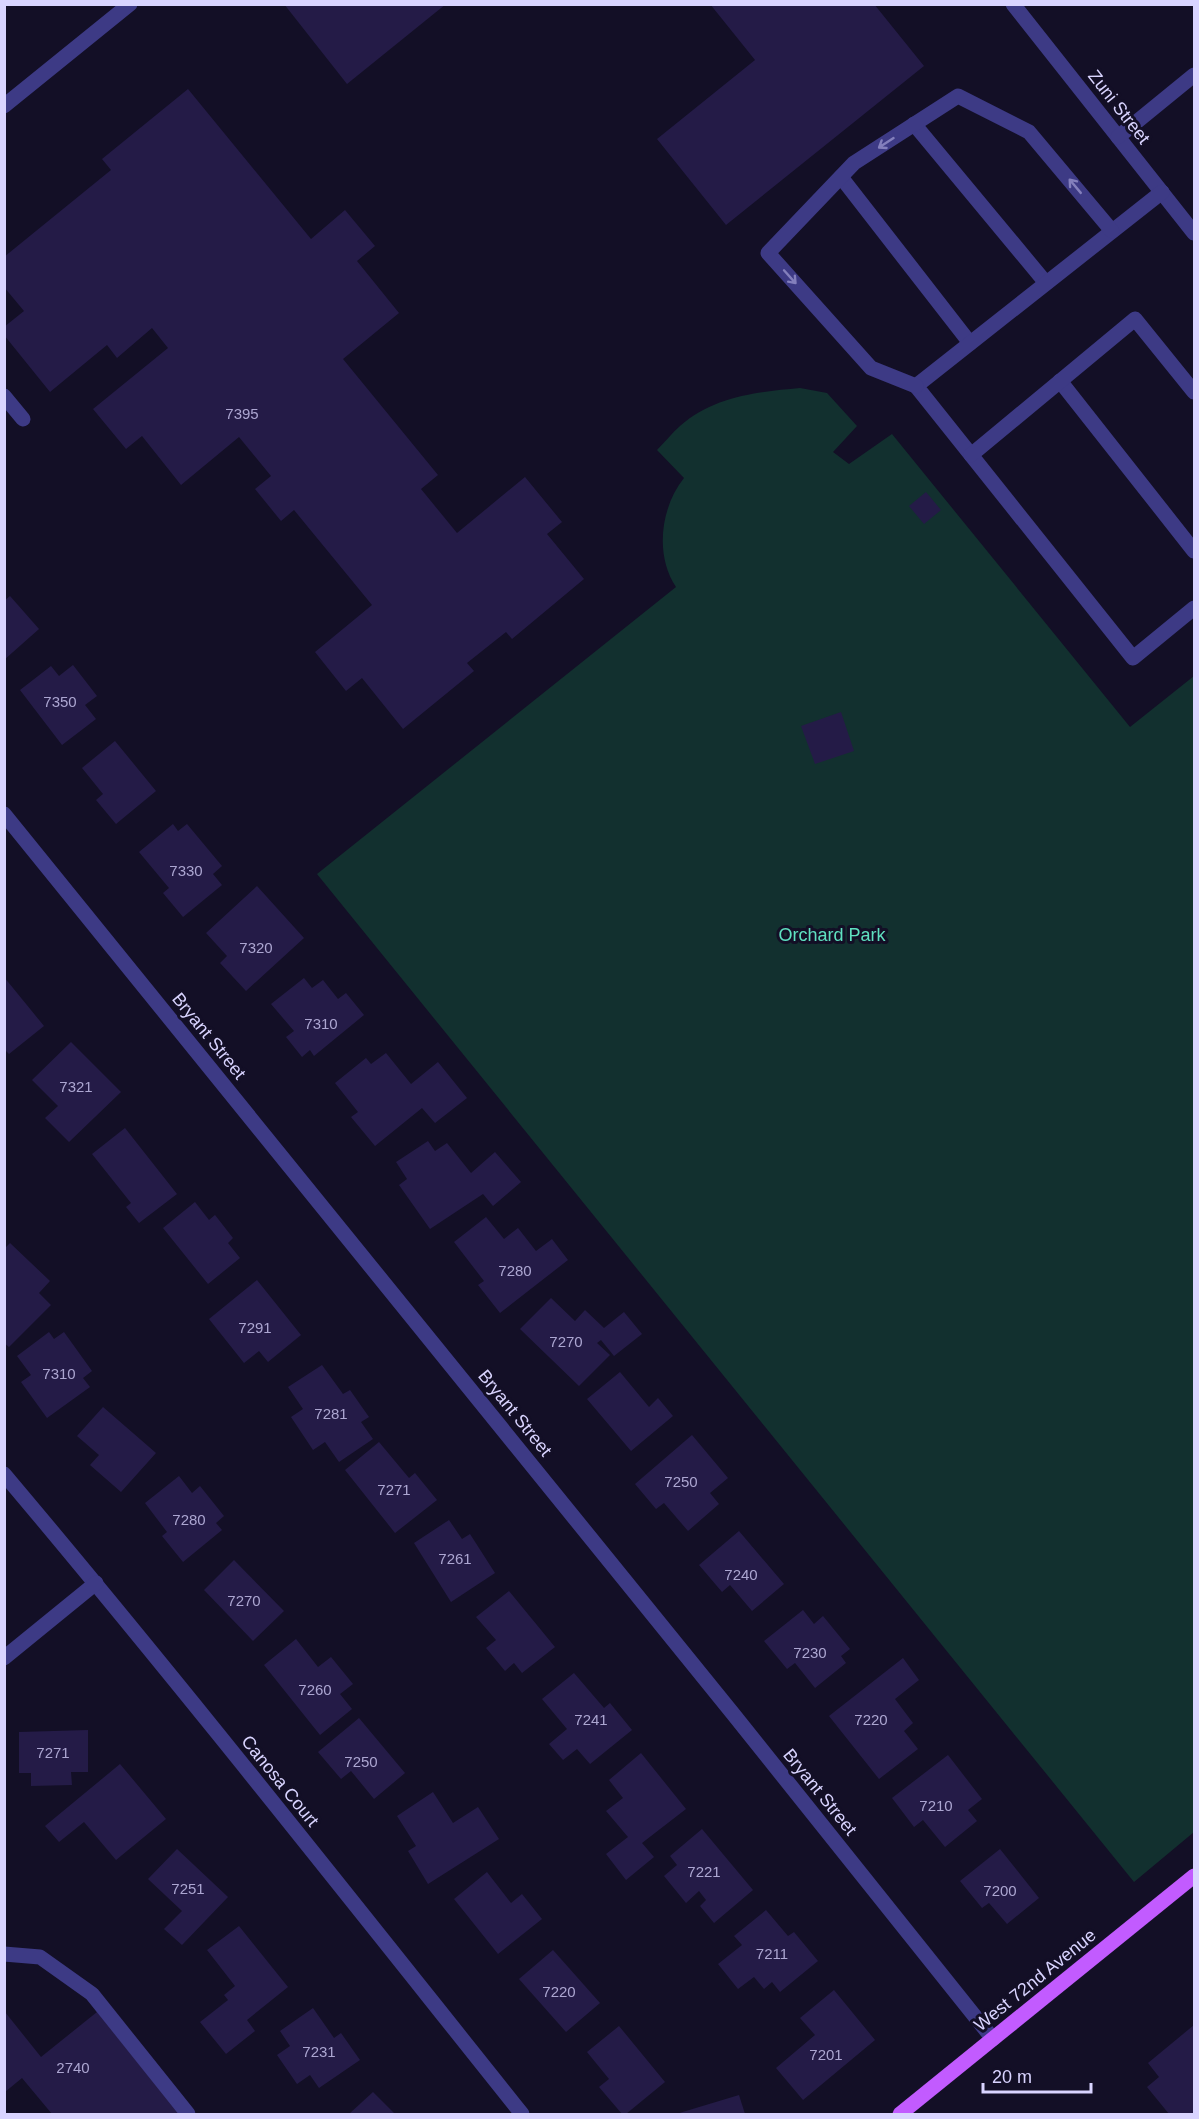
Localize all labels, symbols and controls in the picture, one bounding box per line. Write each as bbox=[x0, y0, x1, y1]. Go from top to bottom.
street label: Zuni Street bbox=[1084, 66, 1154, 148]
one-way arrow bbox=[877, 136, 894, 149]
one-way arrow bbox=[1068, 178, 1081, 194]
one-way arrow bbox=[783, 270, 797, 285]
house number: 7395 bbox=[225, 405, 259, 422]
house number: 7350 bbox=[43, 693, 77, 710]
house number: 7330 bbox=[169, 862, 203, 879]
park label: Orchard Park bbox=[778, 925, 887, 945]
house number: 7320 bbox=[239, 939, 273, 956]
street label: Bryant Street bbox=[168, 989, 250, 1083]
house number: 7310 bbox=[304, 1015, 338, 1032]
house number: 7321 bbox=[59, 1078, 93, 1095]
house number: 7280 bbox=[498, 1262, 532, 1279]
house number: 7291 bbox=[238, 1319, 272, 1336]
house number: 7270 bbox=[549, 1333, 583, 1350]
house number: 7310 bbox=[42, 1365, 76, 1382]
street label: Bryant Street bbox=[474, 1366, 556, 1460]
house number: 7281 bbox=[314, 1405, 348, 1422]
house number: 7250 bbox=[664, 1473, 698, 1490]
house number: 7271 bbox=[377, 1481, 411, 1498]
house number: 7280 bbox=[172, 1511, 206, 1528]
house number: 7261 bbox=[438, 1550, 472, 1567]
house number: 7240 bbox=[724, 1566, 758, 1583]
house number: 7270 bbox=[227, 1592, 261, 1609]
house number: 7230 bbox=[793, 1644, 827, 1661]
house number: 7260 bbox=[298, 1681, 332, 1698]
house number: 7241 bbox=[574, 1711, 608, 1728]
house number: 7220 bbox=[854, 1711, 888, 1728]
street label: Canosa Court bbox=[237, 1732, 323, 1830]
house number: 7271 bbox=[36, 1744, 70, 1761]
street label: Bryant Street bbox=[779, 1745, 861, 1839]
house number: 7250 bbox=[344, 1753, 378, 1770]
house number: 7210 bbox=[919, 1797, 953, 1814]
house number: 7221 bbox=[687, 1863, 721, 1880]
house number: 7251 bbox=[171, 1880, 205, 1897]
house number: 7200 bbox=[983, 1882, 1017, 1899]
street label: West 72nd Avenue bbox=[970, 1925, 1100, 2035]
house number: 7211 bbox=[756, 1945, 788, 1962]
house number: 7220 bbox=[542, 1983, 576, 2000]
house number: 7231 bbox=[302, 2043, 336, 2060]
house number: 7201 bbox=[809, 2046, 843, 2063]
scale bar bbox=[983, 2056, 1091, 2094]
house number: 2740 bbox=[56, 2059, 90, 2076]
text: 20 m bbox=[992, 2067, 1032, 2087]

